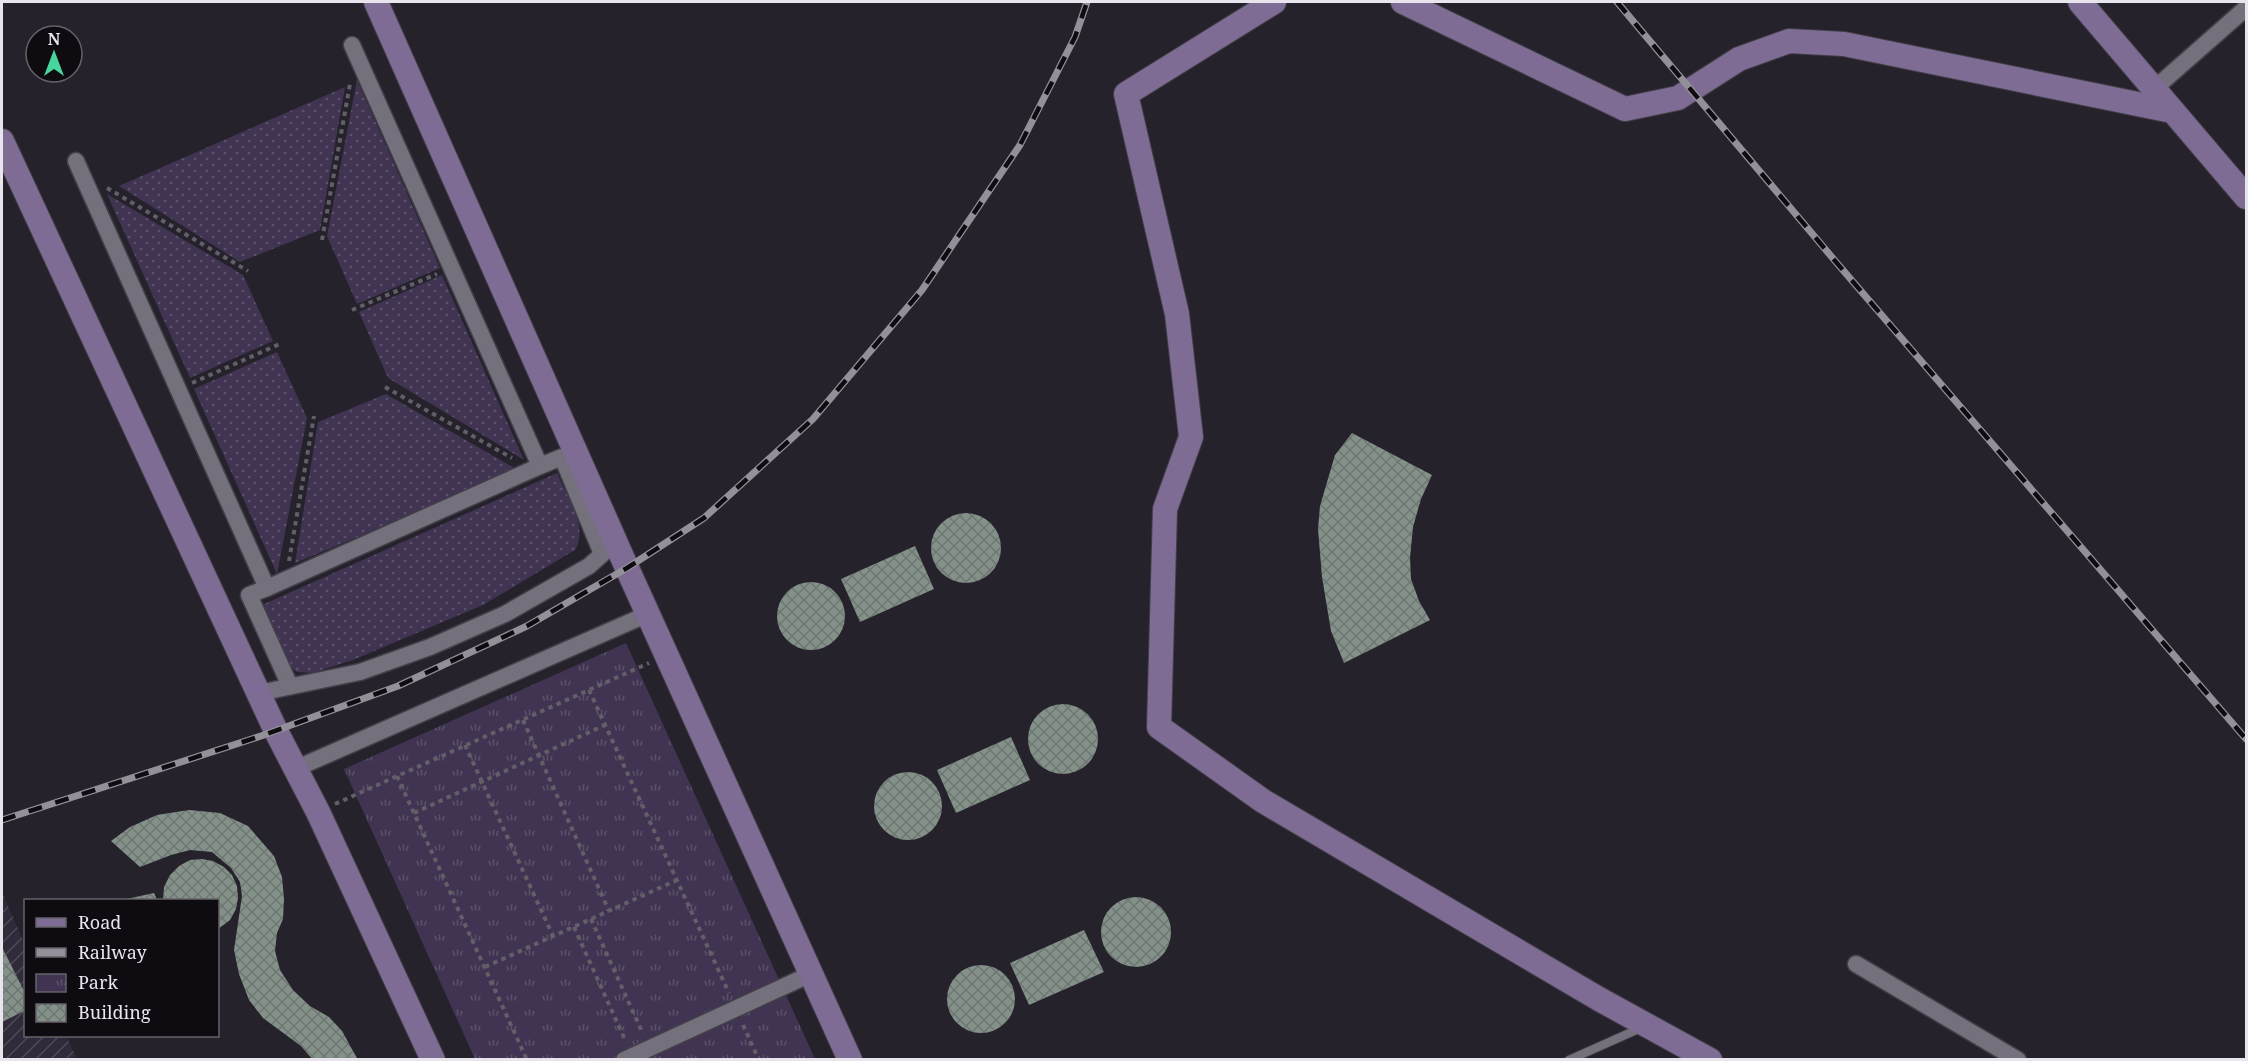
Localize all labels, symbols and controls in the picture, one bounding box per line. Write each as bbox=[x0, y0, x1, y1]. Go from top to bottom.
north arrow bbox=[24, 24, 84, 84]
text: N bbox=[48, 28, 61, 50]
legend bbox=[24, 899, 219, 1037]
text: Road bbox=[78, 910, 121, 934]
text: Railway bbox=[78, 940, 148, 964]
text: Park bbox=[78, 970, 118, 994]
text: Building bbox=[78, 1000, 151, 1024]

